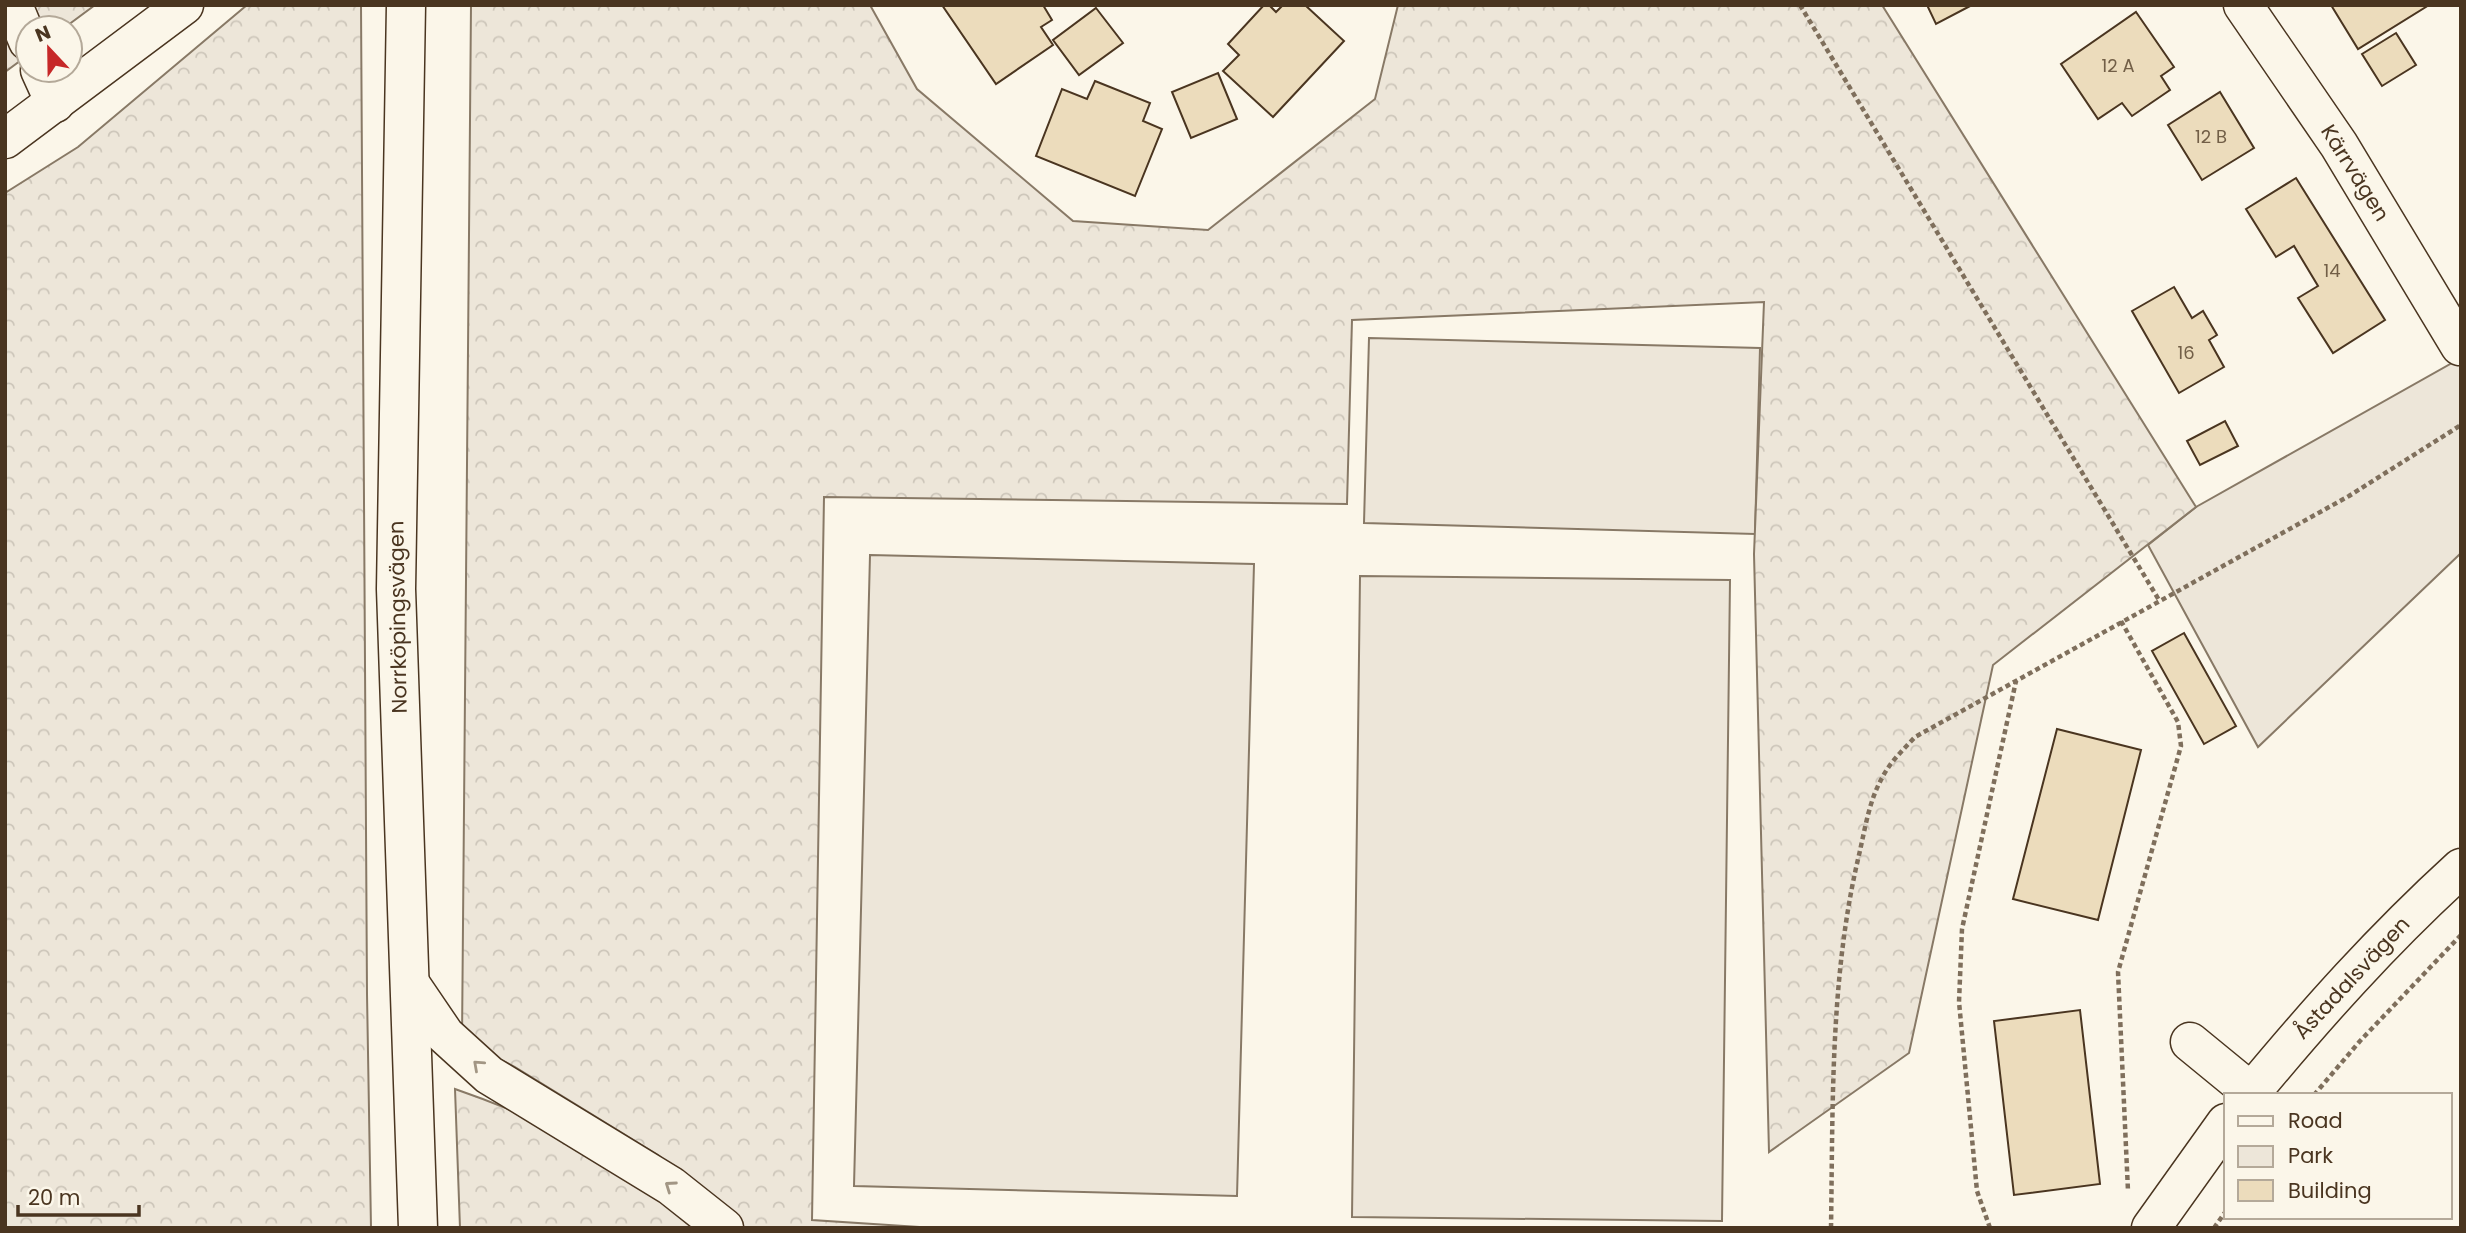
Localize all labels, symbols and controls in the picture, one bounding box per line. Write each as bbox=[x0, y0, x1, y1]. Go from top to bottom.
north arrow bbox=[14, 14, 84, 84]
text: N bbox=[31, 19, 55, 49]
house number: 12 A bbox=[2101, 53, 2135, 78]
street label: Kärrvägen bbox=[2314, 119, 2397, 227]
house number: 12 B bbox=[2195, 124, 2227, 149]
house number: 14 bbox=[2323, 258, 2341, 283]
house number: 16 bbox=[2177, 340, 2195, 365]
street label: Norrköpingsvägen bbox=[381, 520, 414, 714]
street label: Åstadalsvägen bbox=[2287, 910, 2416, 1045]
one-way arrow bbox=[473, 1060, 486, 1073]
legend bbox=[2224, 1093, 2452, 1219]
text: Road bbox=[2288, 1106, 2343, 1135]
text: Park bbox=[2288, 1141, 2333, 1170]
scale bar bbox=[18, 1174, 138, 1218]
text: Building bbox=[2288, 1176, 2372, 1205]
one-way arrow bbox=[665, 1182, 678, 1194]
text: 20 m bbox=[28, 1183, 81, 1212]

